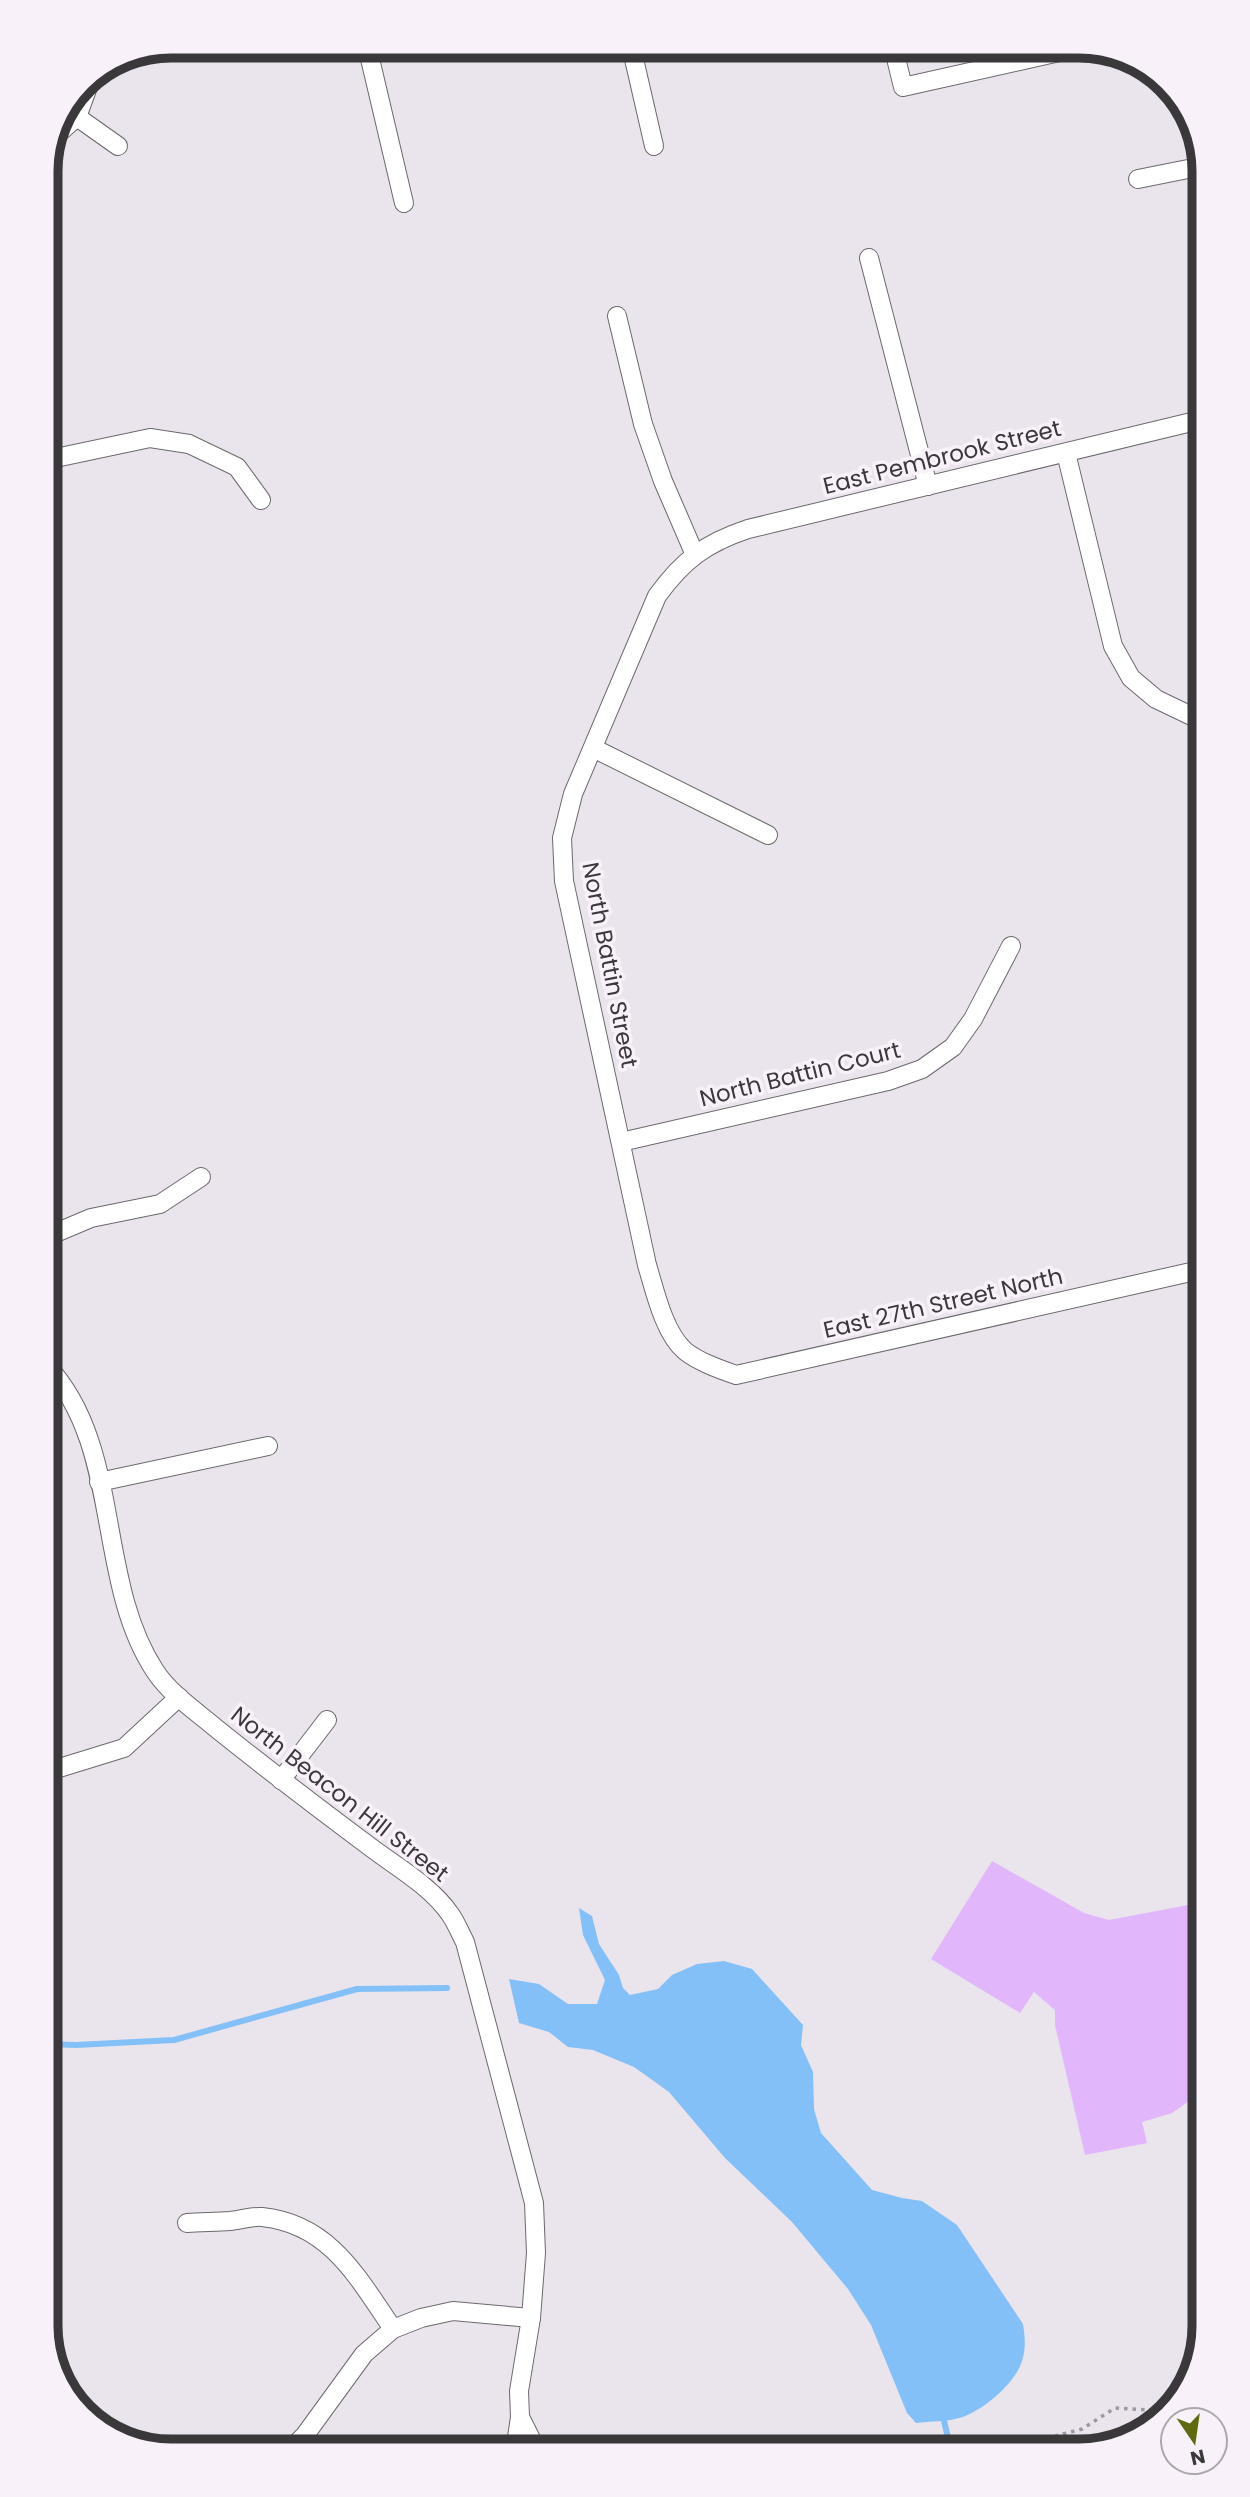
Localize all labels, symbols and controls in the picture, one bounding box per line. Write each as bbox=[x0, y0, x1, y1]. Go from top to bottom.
street label: East Pembrook Street bbox=[820, 412, 1064, 502]
street label: North Battin Street bbox=[574, 859, 646, 1071]
street label: North Battin Court bbox=[696, 1034, 904, 1114]
street label: East 27th Street North bbox=[820, 1260, 1066, 1346]
street label: North Beacon Hill Street bbox=[224, 1699, 456, 1889]
north arrow bbox=[1159, 2406, 1229, 2476]
text: N bbox=[1188, 2442, 1208, 2472]

